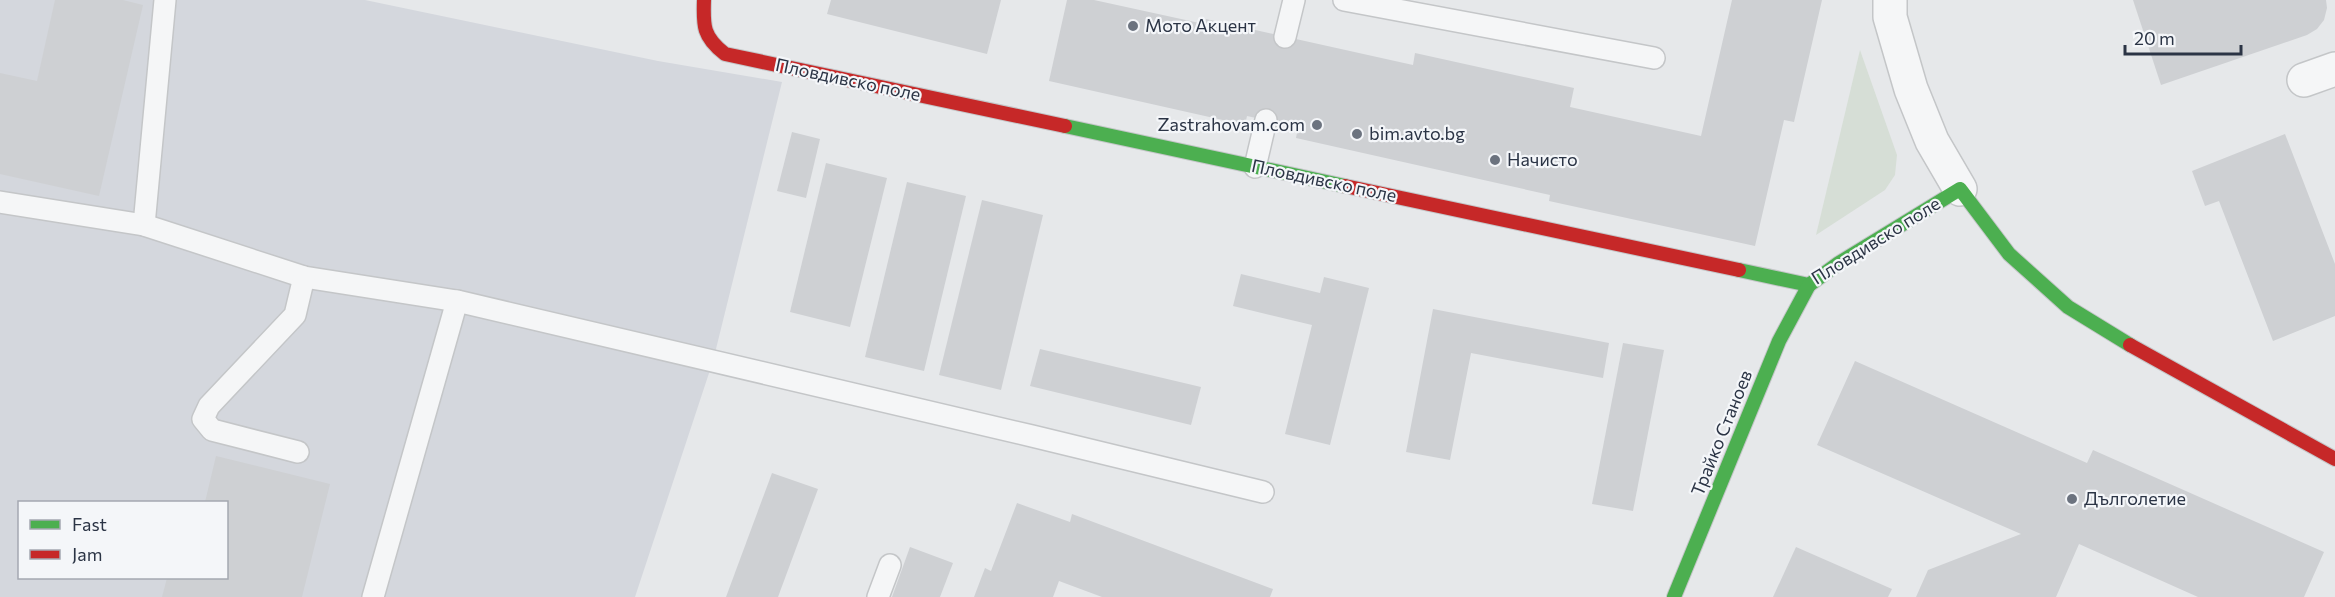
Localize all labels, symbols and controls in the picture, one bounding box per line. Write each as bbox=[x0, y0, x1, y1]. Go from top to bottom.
place label: Мото Акцент bbox=[1145, 14, 1257, 36]
scale bar bbox=[2125, 18, 2240, 56]
marker: Мото Акцент bbox=[1126, 19, 1140, 33]
text: 20 m bbox=[2134, 27, 2175, 49]
street label: Пловдивско поле bbox=[774, 53, 923, 105]
place label: Zastrahovam.com bbox=[1157, 113, 1305, 135]
marker: Zastrahovam.com bbox=[1310, 118, 1324, 132]
place label: bim.avto.bg bbox=[1369, 122, 1465, 144]
marker: bim.avto.bg bbox=[1350, 127, 1364, 141]
place label: Начисто bbox=[1507, 148, 1578, 170]
marker: Начисто bbox=[1488, 153, 1502, 167]
street label: Пловдивско поле bbox=[1250, 154, 1399, 206]
street label: Пловдивско поле bbox=[1807, 192, 1944, 289]
street label: Трайко Станоев bbox=[1686, 367, 1756, 499]
place label: Дълголетие bbox=[2084, 487, 2186, 509]
marker: Дълголетие bbox=[2065, 492, 2079, 506]
legend bbox=[18, 501, 228, 579]
text: Fast bbox=[72, 513, 107, 535]
text: Jam bbox=[72, 543, 102, 565]

